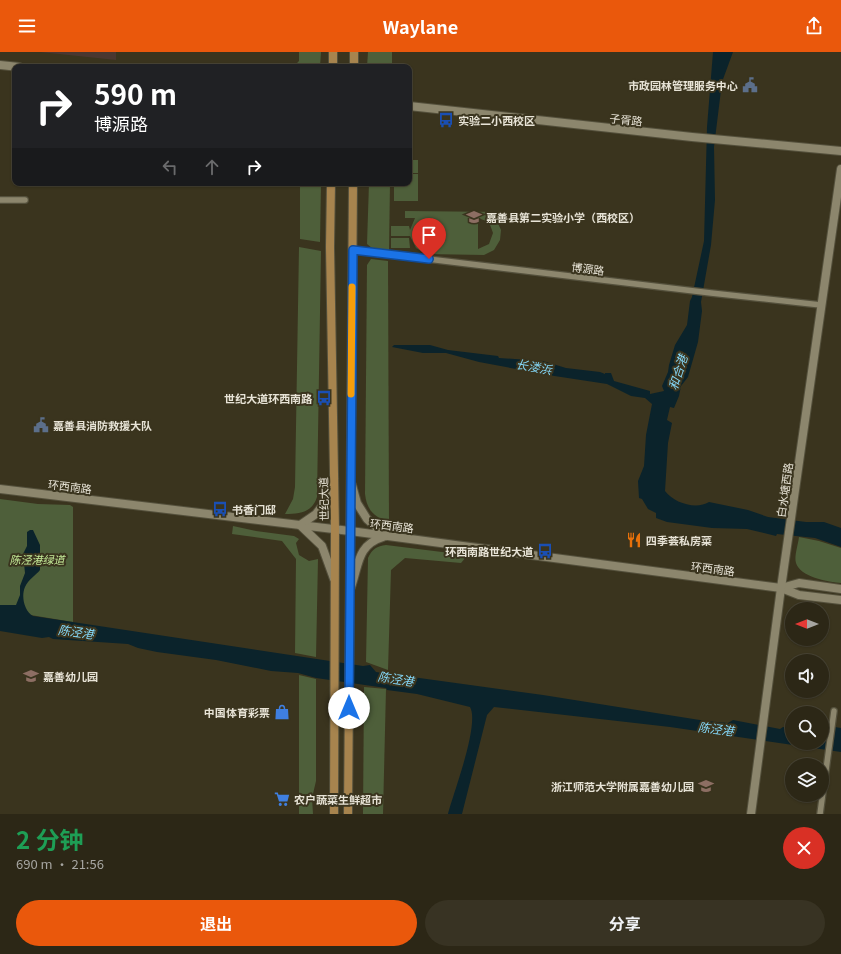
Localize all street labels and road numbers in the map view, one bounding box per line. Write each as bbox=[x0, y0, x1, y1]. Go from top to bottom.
street label: 子胥路 bbox=[609, 109, 643, 129]
street label: 博源路 bbox=[571, 258, 605, 278]
street label: 白水塘西路 bbox=[772, 462, 796, 518]
street label: 环西南路 bbox=[47, 475, 93, 497]
street label: 世纪大道 bbox=[315, 477, 331, 521]
street label: 环西南路 bbox=[369, 514, 415, 536]
street label: 环西南路 bbox=[690, 557, 736, 579]

